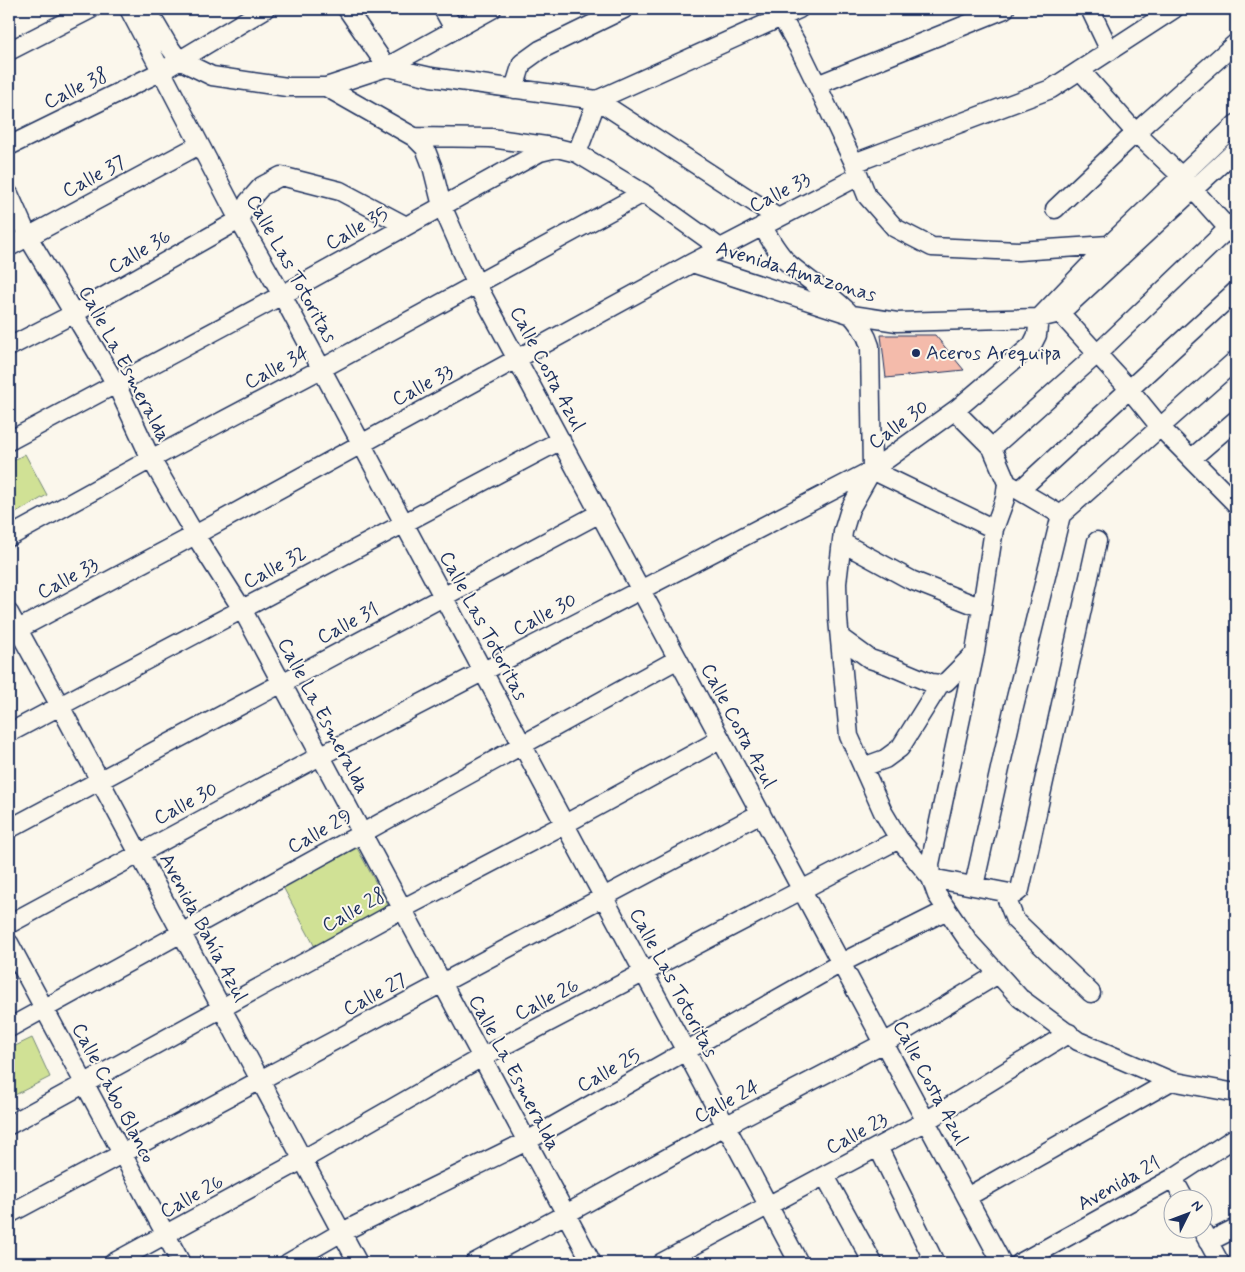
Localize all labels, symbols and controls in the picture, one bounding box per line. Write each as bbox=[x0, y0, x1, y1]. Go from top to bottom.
street label: Calle 38 bbox=[39, 62, 113, 116]
street label: Calle 37 bbox=[58, 149, 130, 205]
street label: Calle 33 bbox=[745, 166, 815, 220]
street label: Calle Las Totoritas bbox=[239, 190, 343, 348]
street label: Calle 35 bbox=[321, 201, 393, 257]
street label: Calle 36 bbox=[104, 223, 176, 281]
street label: Avenida Amazonas bbox=[713, 235, 880, 309]
street label: Calle La Esmeralda bbox=[72, 281, 176, 447]
street label: Calle Costa Azul bbox=[503, 302, 591, 436]
street label: Calle 34 bbox=[240, 340, 314, 396]
place label: Aceros Arequipa bbox=[926, 340, 1061, 367]
marker: Aceros Arequipa bbox=[910, 347, 922, 359]
street label: Calle 33 bbox=[388, 359, 458, 413]
street label: Calle 30 bbox=[863, 394, 935, 456]
street label: Calle 32 bbox=[239, 540, 311, 596]
street label: Calle Las Totoritas bbox=[432, 547, 534, 706]
street label: Calle 33 bbox=[33, 552, 103, 606]
street label: Calle 30 bbox=[508, 587, 582, 643]
street label: Calle 31 bbox=[313, 597, 383, 651]
street label: Calle La Esmeralda bbox=[271, 633, 375, 799]
street label: Calle Costa Azul bbox=[694, 659, 782, 793]
street label: Calle 30 bbox=[149, 776, 223, 832]
street label: Calle 29 bbox=[283, 803, 357, 861]
street label: Avenida Bahía Azul bbox=[152, 849, 254, 1007]
street label: Calle 28 bbox=[317, 882, 391, 940]
street label: Calle Las Totoritas bbox=[622, 904, 724, 1063]
street label: Calle 27 bbox=[339, 967, 411, 1023]
street label: Calle 26 bbox=[510, 972, 584, 1028]
street label: Calle La Esmeralda bbox=[462, 990, 566, 1156]
street label: Calle Costa Azul bbox=[886, 1016, 974, 1150]
street label: Calle Cabo Blanco bbox=[65, 1018, 161, 1168]
street label: Calle 25 bbox=[572, 1042, 646, 1100]
street label: Calle 24 bbox=[690, 1074, 764, 1130]
street label: Calle 23 bbox=[821, 1106, 893, 1162]
street label: Avenida 21 bbox=[1073, 1150, 1165, 1218]
street label: Calle 26 bbox=[155, 1168, 229, 1226]
north arrow bbox=[1162, 1190, 1212, 1240]
text: N bbox=[1187, 1196, 1207, 1215]

